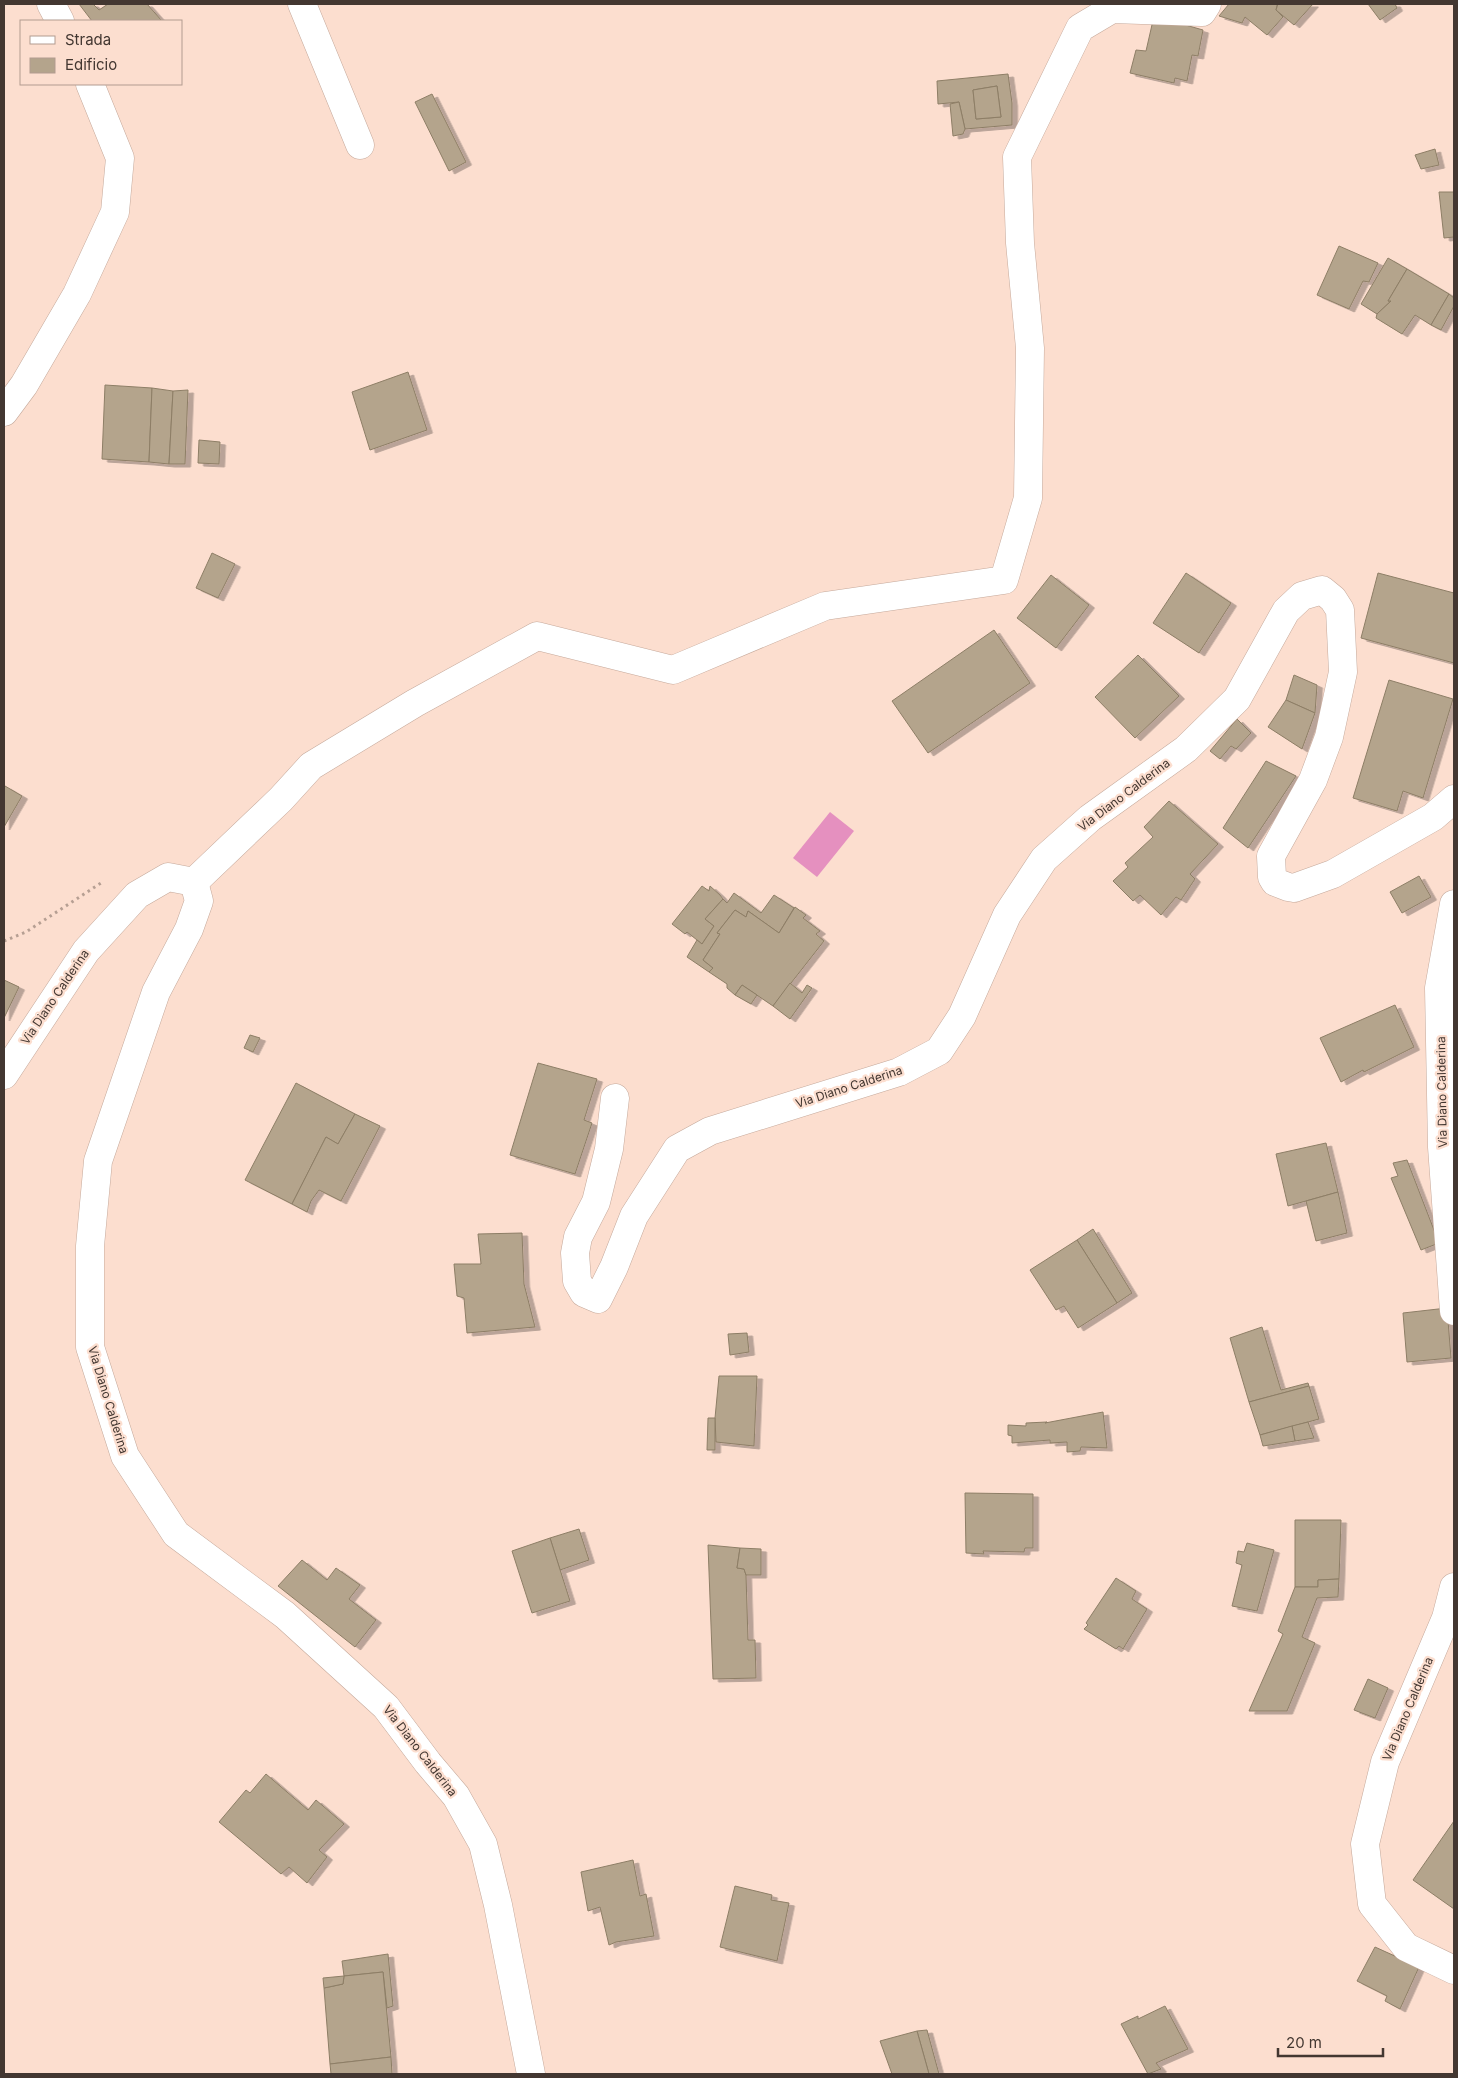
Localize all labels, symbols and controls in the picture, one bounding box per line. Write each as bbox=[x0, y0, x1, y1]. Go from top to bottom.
legend bbox=[20, 20, 182, 85]
text: Strada bbox=[65, 30, 111, 49]
text: Edificio bbox=[65, 55, 117, 74]
street label: Via Diano Calderina bbox=[1075, 755, 1173, 834]
street label: Via Diano Calderina bbox=[17, 946, 92, 1047]
street label: Via Diano Calderina bbox=[1433, 1036, 1450, 1148]
street label: Via Diano Calderina bbox=[794, 1062, 904, 1111]
street label: Via Diano Calderina bbox=[85, 1344, 132, 1455]
street label: Via Diano Calderina bbox=[1379, 1655, 1436, 1763]
street label: Via Diano Calderina bbox=[380, 1702, 461, 1799]
scale bar bbox=[1278, 2026, 1383, 2058]
text: 20 m bbox=[1286, 2033, 1322, 2052]

